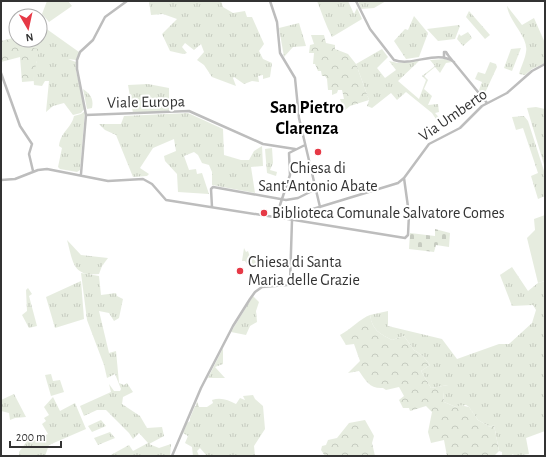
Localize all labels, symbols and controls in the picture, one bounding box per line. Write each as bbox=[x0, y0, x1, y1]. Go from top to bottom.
north arrow bbox=[8, 8, 48, 48]
text: N bbox=[25, 31, 34, 43]
street label: Via Umberto bbox=[416, 86, 490, 144]
street label: Viale Europa bbox=[107, 93, 185, 111]
district label: San Pietro Clarenza bbox=[270, 99, 344, 138]
marker: Chiesa di Sant'Antonio Abate bbox=[313, 147, 323, 157]
place label: Chiesa di Sant'Antonio Abate bbox=[258, 160, 378, 194]
place label: Biblioteca Comunale Salvatore Comes bbox=[272, 205, 505, 221]
marker: Biblioteca Comunale Salvatore Comes bbox=[259, 208, 269, 218]
place label: Chiesa di Santa Maria delle Grazie bbox=[248, 254, 360, 288]
marker: Chiesa di Santa Maria delle Grazie bbox=[235, 266, 245, 276]
scale bar bbox=[10, 423, 61, 449]
text: 200 m bbox=[16, 431, 46, 443]

